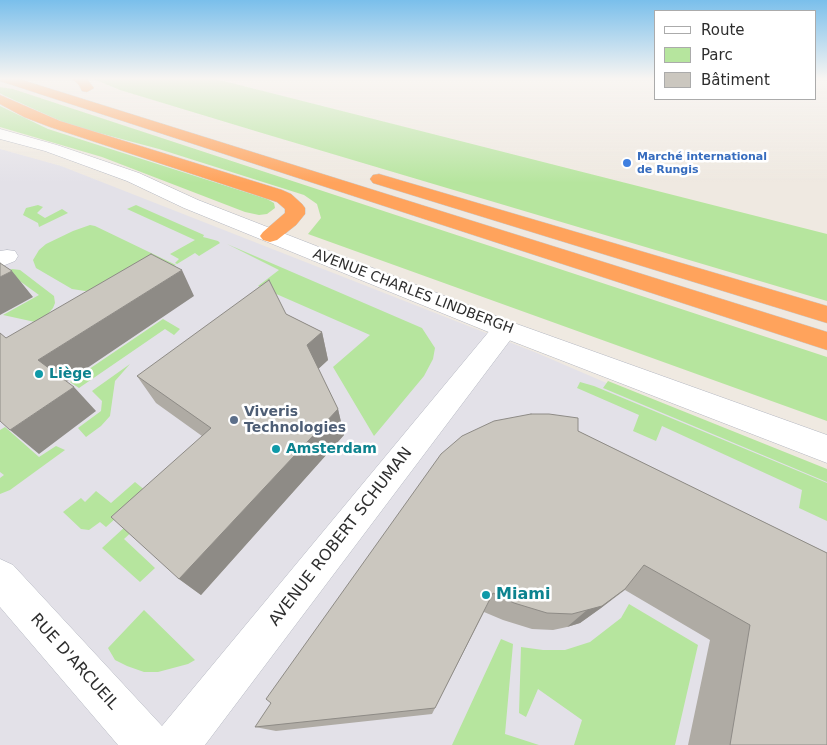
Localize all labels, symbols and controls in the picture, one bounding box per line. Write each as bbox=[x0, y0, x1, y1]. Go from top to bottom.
legend bbox=[654, 10, 817, 100]
text: Route bbox=[701, 21, 745, 39]
text: Parc bbox=[701, 46, 733, 64]
text: Bâtiment bbox=[701, 71, 770, 89]
place label: Marché international de Rungis bbox=[637, 150, 767, 176]
marker: Marché international de Rungis bbox=[621, 157, 633, 169]
street label: AVENUE CHARLES LINDBERGH bbox=[310, 246, 516, 338]
place label: Liège bbox=[49, 366, 92, 382]
marker: Liège bbox=[33, 368, 45, 380]
place label: Viveris Technologies bbox=[244, 404, 346, 437]
marker: Viveris Technologies bbox=[228, 414, 240, 426]
place label: Amsterdam bbox=[286, 441, 377, 457]
marker: Amsterdam bbox=[270, 443, 282, 455]
street label: AVENUE ROBERT SCHUMAN bbox=[265, 444, 417, 630]
place label: Miami bbox=[496, 585, 550, 605]
marker: Miami bbox=[480, 589, 492, 601]
street label: RUE D'ARCUEIL bbox=[26, 610, 122, 714]

